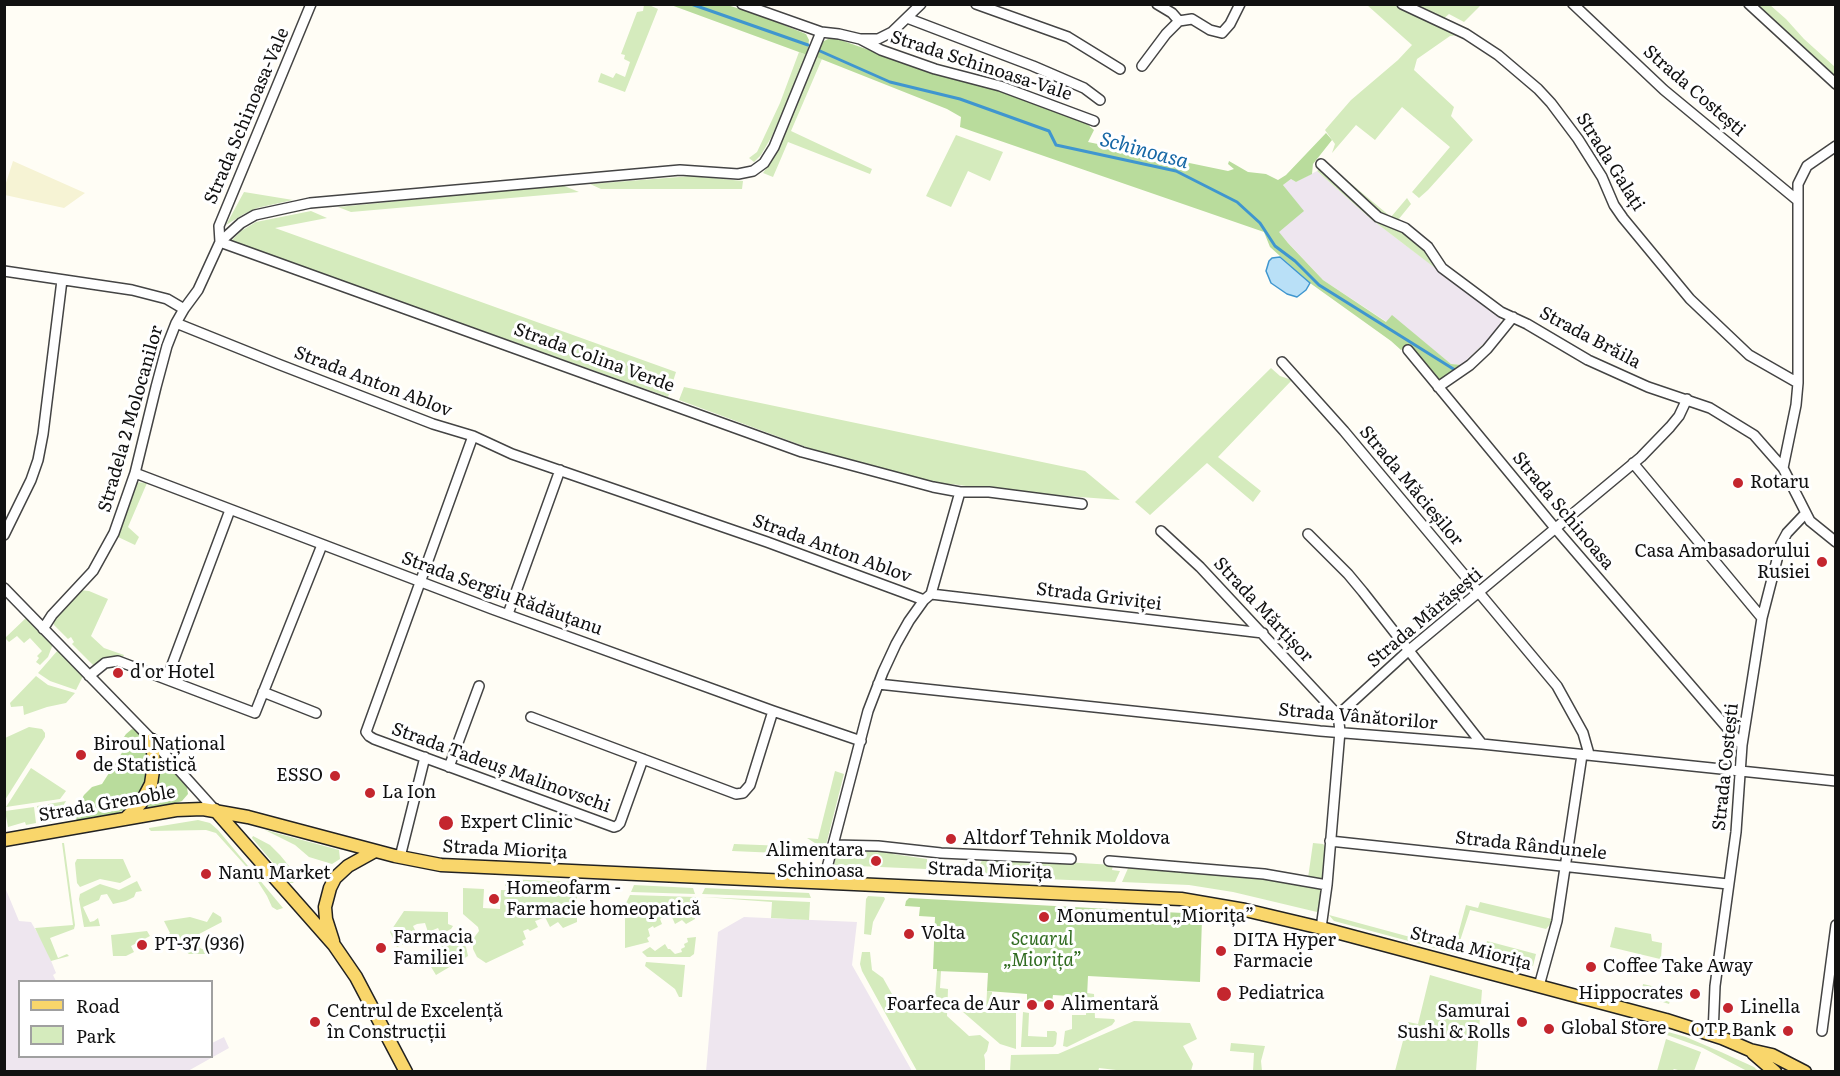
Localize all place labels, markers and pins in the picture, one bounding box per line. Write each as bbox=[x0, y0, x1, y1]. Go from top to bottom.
place label: Rotaru bbox=[1750, 472, 1809, 494]
marker: Rotaru bbox=[1731, 476, 1745, 490]
place label: Casa Ambasadorului Rusiei bbox=[1634, 541, 1810, 584]
marker: Casa Ambasadorului Rusiei bbox=[1815, 555, 1829, 569]
place label: d'or Hotel bbox=[130, 662, 215, 684]
marker: d'or Hotel bbox=[111, 666, 125, 680]
place label: Biroul Național de Statistică bbox=[93, 734, 225, 777]
marker: Biroul Național de Statistică bbox=[74, 748, 88, 762]
place label: ESSO bbox=[276, 765, 323, 787]
marker: ESSO bbox=[328, 769, 342, 783]
place label: La Ion bbox=[382, 782, 436, 804]
marker: La Ion bbox=[363, 786, 377, 800]
place label: Expert Clinic bbox=[460, 812, 573, 834]
marker: Expert Clinic bbox=[437, 814, 455, 832]
place label: Altdorf Tehnik Moldova bbox=[963, 828, 1170, 850]
marker: Altdorf Tehnik Moldova bbox=[944, 832, 958, 846]
place label: Alimentara Schinoasa bbox=[766, 840, 864, 882]
marker: Alimentara Schinoasa bbox=[869, 854, 883, 868]
place label: Nanu Market bbox=[218, 863, 331, 885]
marker: Nanu Market bbox=[199, 867, 213, 881]
place label: Homeofarm - Farmacie homeopatică bbox=[506, 878, 701, 920]
marker: Homeofarm - Farmacie homeopatică bbox=[487, 892, 501, 906]
place label: Monumentul „Miorița” bbox=[1056, 906, 1254, 928]
marker: Monumentul „Miorița” bbox=[1037, 910, 1051, 924]
place label: Volta bbox=[921, 923, 965, 945]
place label: Farmacia Familiei bbox=[393, 927, 473, 970]
marker: Volta bbox=[902, 927, 916, 941]
place label: DITA Hyper Farmacie bbox=[1233, 930, 1336, 972]
place label: PT-37 (936) bbox=[154, 934, 245, 956]
marker: PT-37 (936) bbox=[135, 938, 149, 952]
marker: Farmacia Familiei bbox=[374, 941, 388, 955]
marker: DITA Hyper Farmacie bbox=[1214, 944, 1228, 958]
place label: Coffee Take Away bbox=[1603, 956, 1753, 978]
marker: Coffee Take Away bbox=[1584, 960, 1598, 974]
place label: Pediatrica bbox=[1238, 983, 1324, 1005]
place label: Hippocrates bbox=[1578, 983, 1683, 1005]
marker: Pediatrica bbox=[1215, 985, 1233, 1003]
marker: Hippocrates bbox=[1688, 987, 1702, 1001]
place label: Foarfeca de Aur bbox=[886, 994, 1020, 1016]
place label: Alimentară bbox=[1061, 994, 1159, 1016]
place label: Linella bbox=[1740, 997, 1800, 1019]
marker: Foarfeca de Aur bbox=[1025, 998, 1039, 1012]
marker: Alimentară bbox=[1042, 998, 1056, 1012]
place label: Centrul de Excelență în Construcții bbox=[327, 1001, 503, 1044]
place label: Samurai Sushi & Rolls bbox=[1397, 1001, 1510, 1044]
marker: Linella bbox=[1721, 1001, 1735, 1015]
marker: Centrul de Excelență în Construcții bbox=[308, 1015, 322, 1029]
marker: Samurai Sushi & Rolls bbox=[1515, 1015, 1529, 1029]
place label: Global Store bbox=[1561, 1018, 1666, 1040]
place label: OTP Bank bbox=[1691, 1020, 1776, 1042]
marker: Global Store bbox=[1542, 1022, 1556, 1036]
marker: OTP Bank bbox=[1781, 1024, 1795, 1038]

